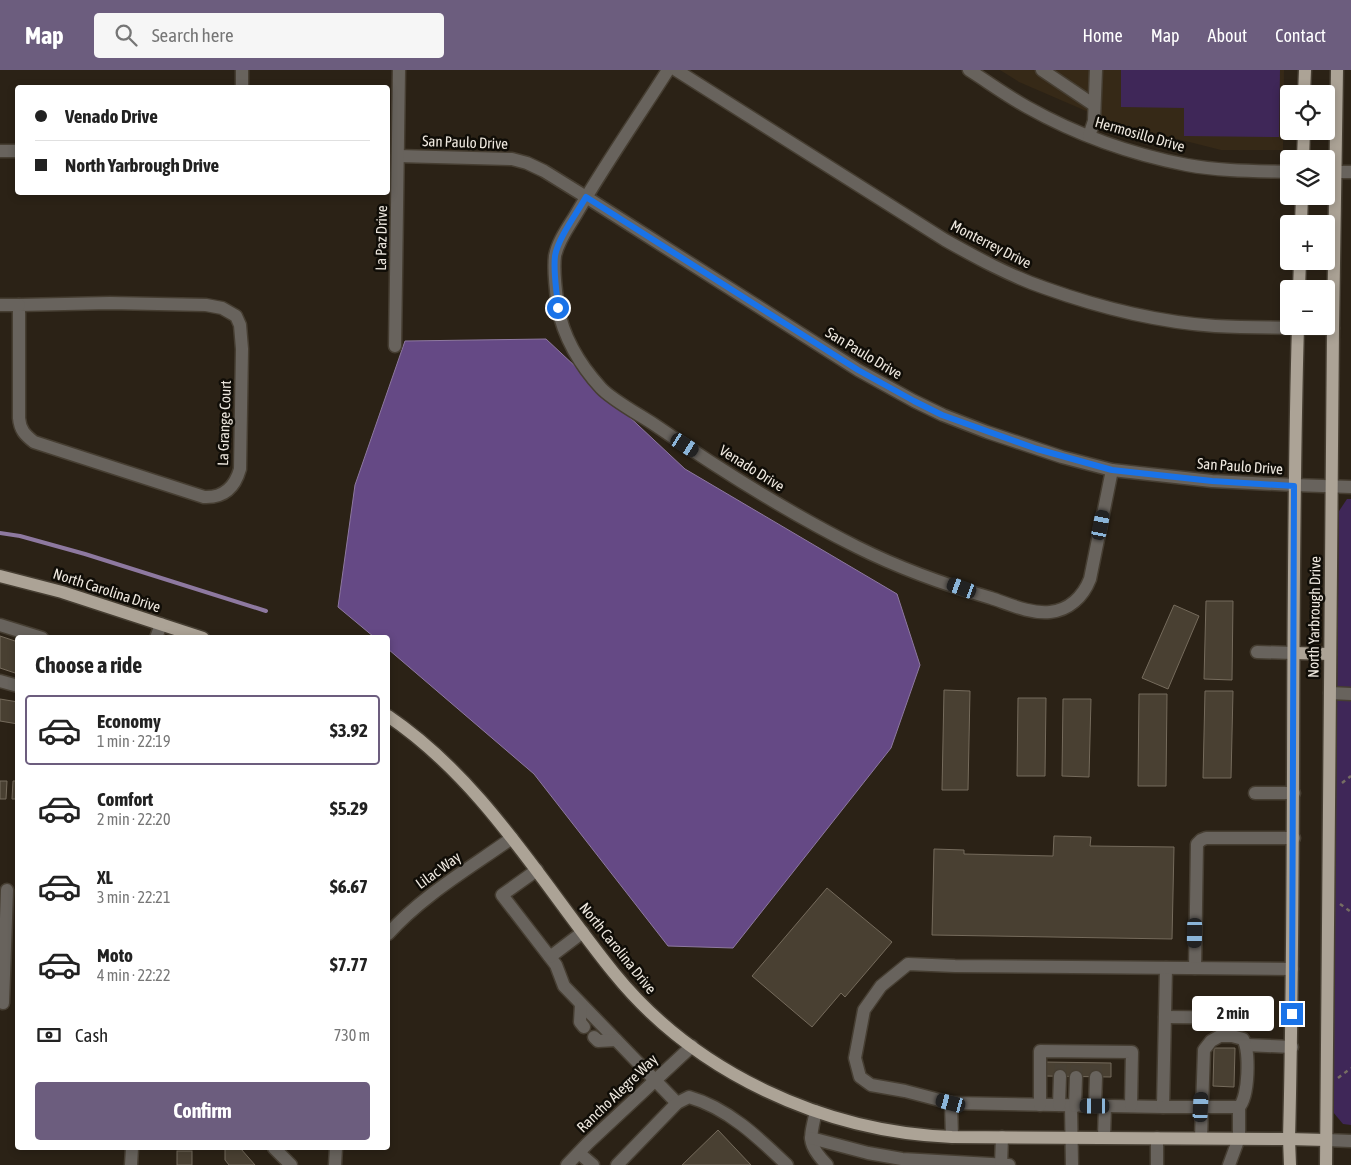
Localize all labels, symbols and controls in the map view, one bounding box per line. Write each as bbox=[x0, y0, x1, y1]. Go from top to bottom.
search box bbox=[94, 13, 444, 58]
icon: search bbox=[112, 21, 140, 49]
text: Map bbox=[25, 22, 64, 49]
text: Search here bbox=[152, 24, 234, 46]
text: Home bbox=[1083, 25, 1123, 46]
text: Map bbox=[1151, 25, 1180, 46]
text: About bbox=[1208, 25, 1247, 46]
text: Contact bbox=[1275, 25, 1326, 46]
map controls bbox=[1280, 85, 1335, 335]
button: locate bbox=[1280, 85, 1335, 140]
text: Venado Drive bbox=[65, 105, 158, 127]
street label: Hermosillo Drive bbox=[1093, 113, 1187, 155]
street label: San Paulo Drive bbox=[422, 132, 508, 152]
button: layers bbox=[1280, 150, 1335, 205]
text: North Yarbrough Drive bbox=[65, 154, 219, 176]
street label: La Paz Drive bbox=[372, 205, 390, 271]
button: + bbox=[1280, 215, 1335, 270]
street label: Monterrey Drive bbox=[948, 216, 1034, 272]
button: − bbox=[1280, 280, 1335, 335]
route start bbox=[547, 297, 569, 319]
street label: San Paulo Drive bbox=[823, 324, 905, 383]
street label: La Grange Court bbox=[214, 380, 234, 466]
car bbox=[668, 431, 701, 459]
street label: Venado Drive bbox=[716, 441, 788, 495]
street label: San Paulo Drive bbox=[1197, 455, 1284, 477]
car bbox=[1090, 509, 1111, 541]
street label: North Yarbrough Drive bbox=[1304, 556, 1324, 678]
street label: North Carolina Drive bbox=[51, 565, 163, 615]
car bbox=[945, 576, 978, 600]
text: Choose a ride bbox=[35, 652, 142, 678]
icon: car bbox=[37, 708, 82, 753]
text: Economy bbox=[97, 710, 161, 732]
text: $3.92 bbox=[330, 719, 368, 741]
text: 1 min · 22:19 bbox=[97, 732, 170, 750]
icon: car bbox=[37, 786, 82, 831]
text: Comfort bbox=[97, 788, 153, 810]
text: $5.29 bbox=[330, 797, 368, 819]
text: 2 min · 22:20 bbox=[97, 810, 170, 828]
street label: Lilac Way bbox=[412, 848, 464, 892]
icon: car bbox=[37, 864, 82, 909]
text: XL bbox=[97, 866, 113, 888]
text: $6.67 bbox=[330, 875, 368, 897]
text: 3 min · 22:21 bbox=[97, 888, 170, 906]
street label: North Carolina Drive bbox=[576, 899, 660, 997]
car bbox=[1187, 918, 1202, 948]
icon: car bbox=[37, 942, 82, 987]
text: Moto bbox=[97, 944, 133, 966]
text: $7.77 bbox=[330, 953, 368, 975]
text: 4 min · 22:22 bbox=[97, 966, 170, 984]
callout: 2 min bbox=[1192, 996, 1274, 1032]
route end bbox=[1281, 1003, 1303, 1025]
text: 2 min bbox=[1217, 1004, 1249, 1022]
icon: cash bbox=[35, 1021, 63, 1049]
text: Cash bbox=[75, 1024, 108, 1046]
text: 730 m bbox=[334, 1026, 370, 1044]
street label: Rancho Alegre Way bbox=[573, 1050, 661, 1136]
button: Confirm bbox=[35, 1082, 370, 1140]
car bbox=[934, 1092, 967, 1114]
car bbox=[1192, 1092, 1209, 1122]
car bbox=[1080, 1099, 1110, 1114]

